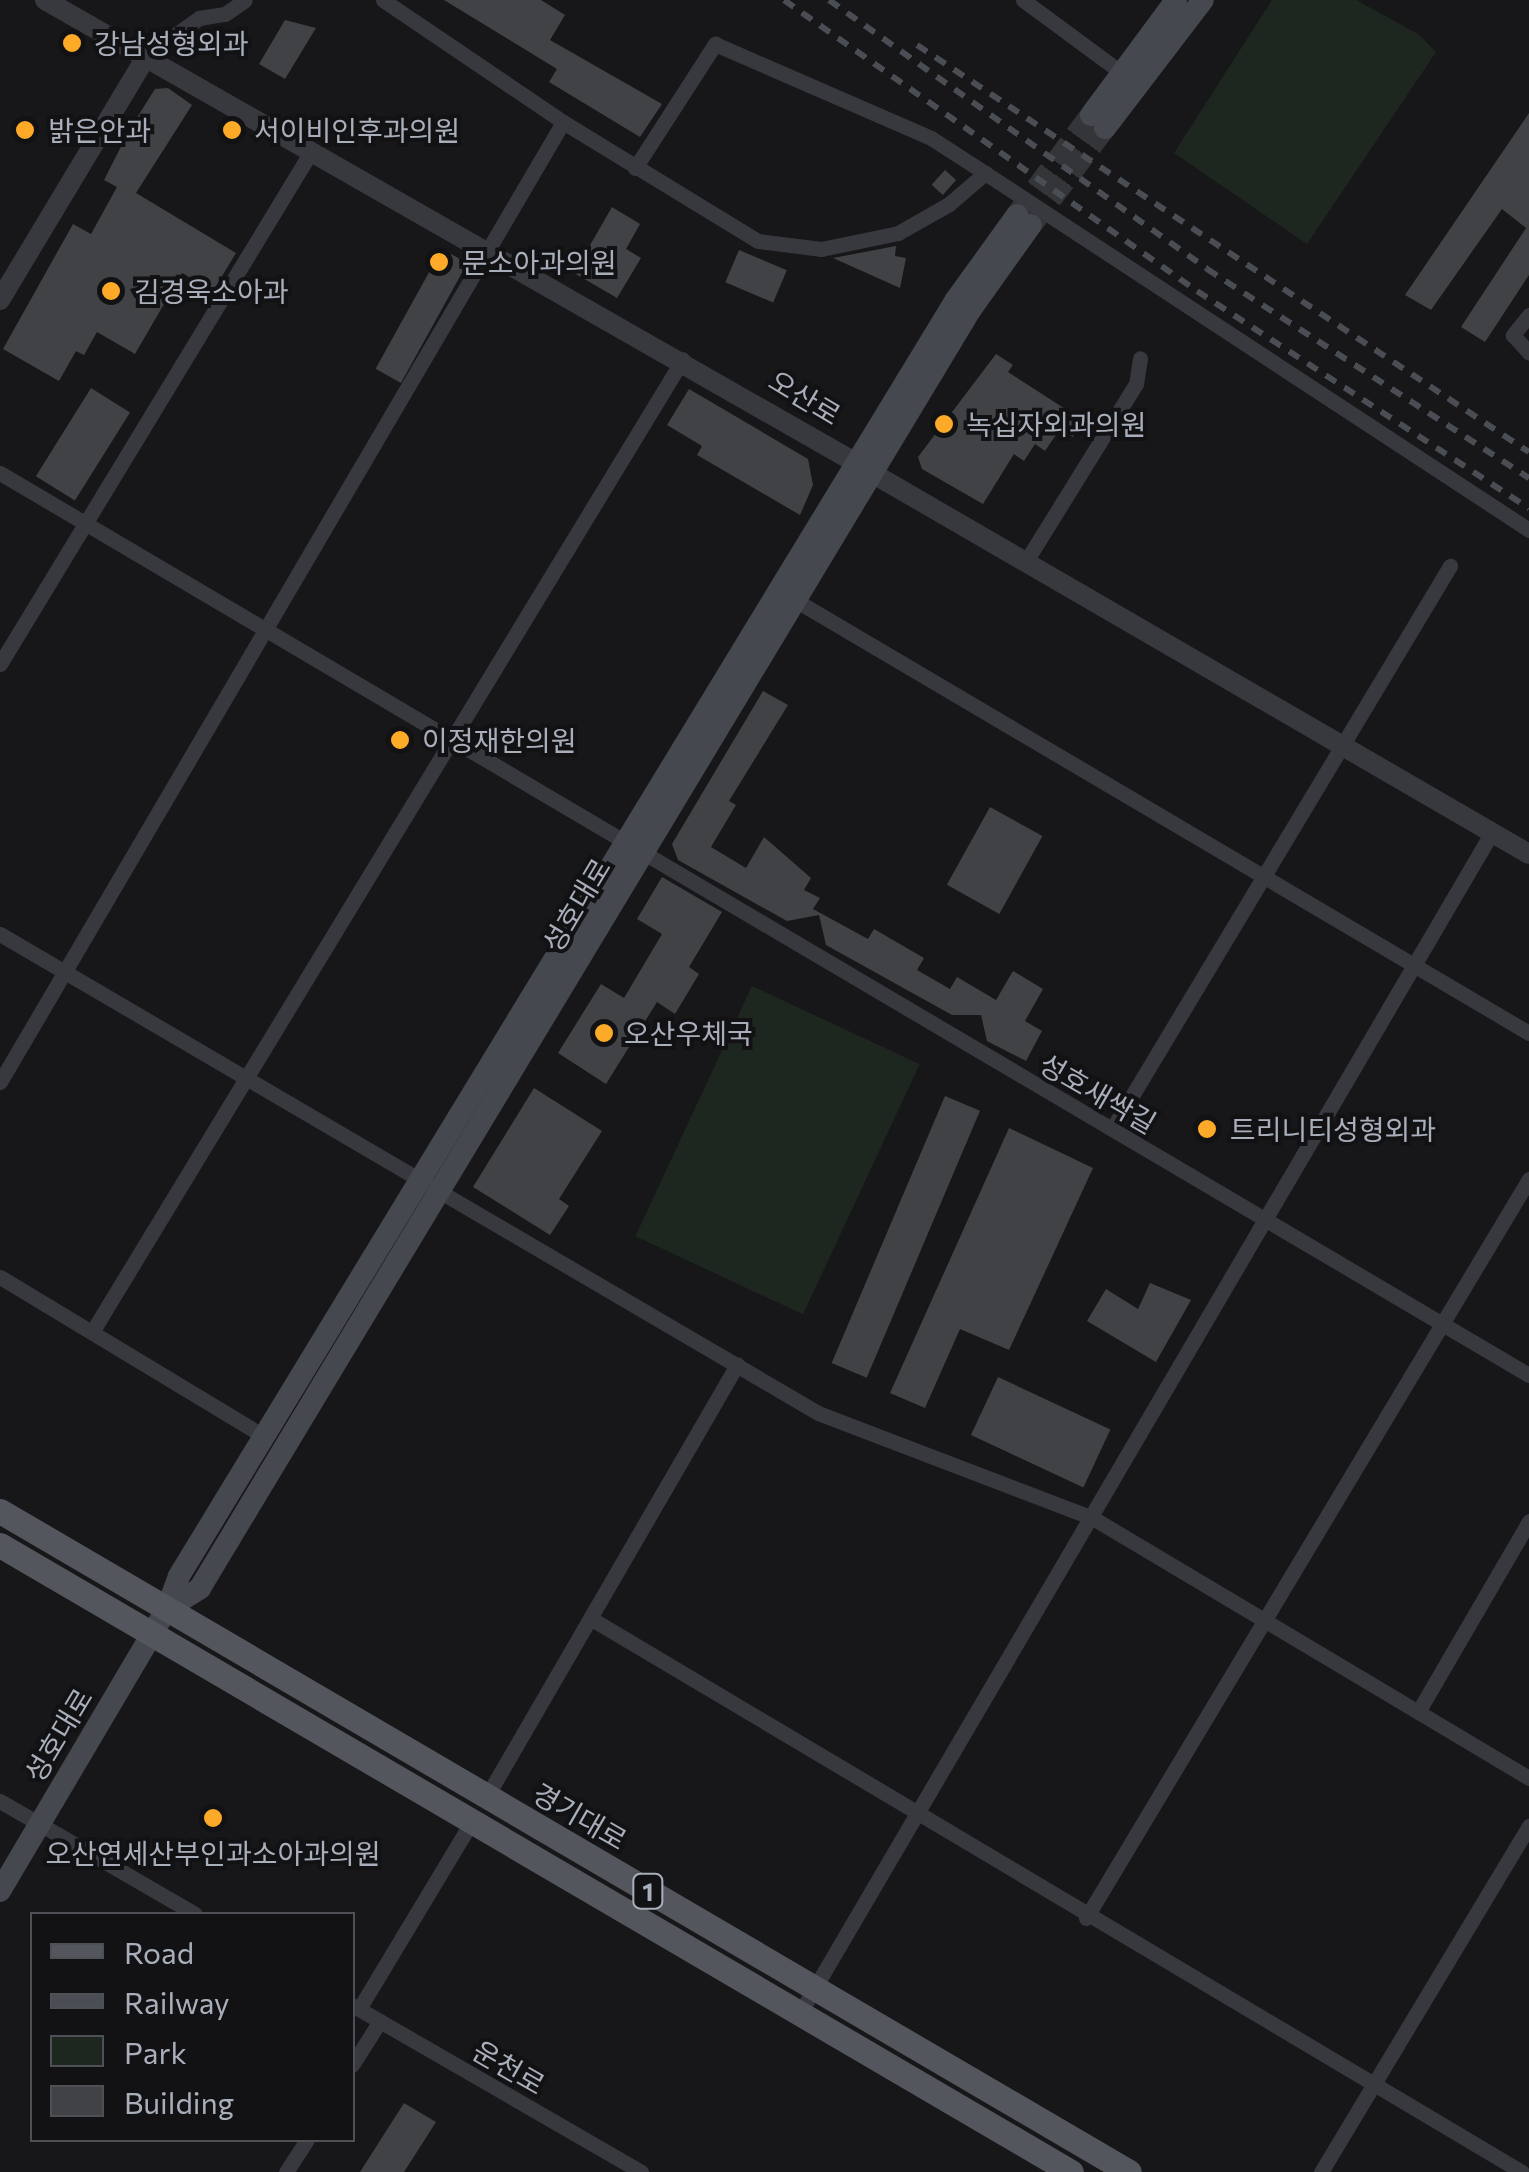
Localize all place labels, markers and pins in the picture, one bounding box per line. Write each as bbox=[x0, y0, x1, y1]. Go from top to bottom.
place label: 강남성형외과 bbox=[94, 26, 249, 60]
marker: 강남성형외과 bbox=[59, 30, 85, 56]
place label: 밝은안과 bbox=[48, 113, 151, 147]
place label: 서이비인후과의원 bbox=[254, 113, 460, 147]
marker: 밝은안과 bbox=[12, 117, 38, 143]
marker: 서이비인후과의원 bbox=[219, 117, 245, 143]
place label: 문소아과의원 bbox=[462, 245, 617, 279]
marker: 문소아과의원 bbox=[426, 249, 452, 275]
place label: 김경욱소아과 bbox=[134, 274, 289, 308]
marker: 김경욱소아과 bbox=[98, 278, 124, 304]
place label: 녹십자외과의원 bbox=[966, 407, 1146, 441]
marker: 녹십자외과의원 bbox=[931, 411, 957, 437]
place label: 이정재한의원 bbox=[422, 723, 577, 757]
marker: 이정재한의원 bbox=[387, 727, 413, 753]
place label: 오산우체국 bbox=[624, 1016, 753, 1050]
marker: 오산우체국 bbox=[593, 1022, 615, 1044]
place label: 트리니티성형외과 bbox=[1230, 1112, 1436, 1146]
marker: 트리니티성형외과 bbox=[1194, 1116, 1220, 1142]
marker: 오산연세산부인과소아과의원 bbox=[200, 1805, 226, 1831]
place label: 오산연세산부인과소아과의원 bbox=[46, 1836, 380, 1870]

